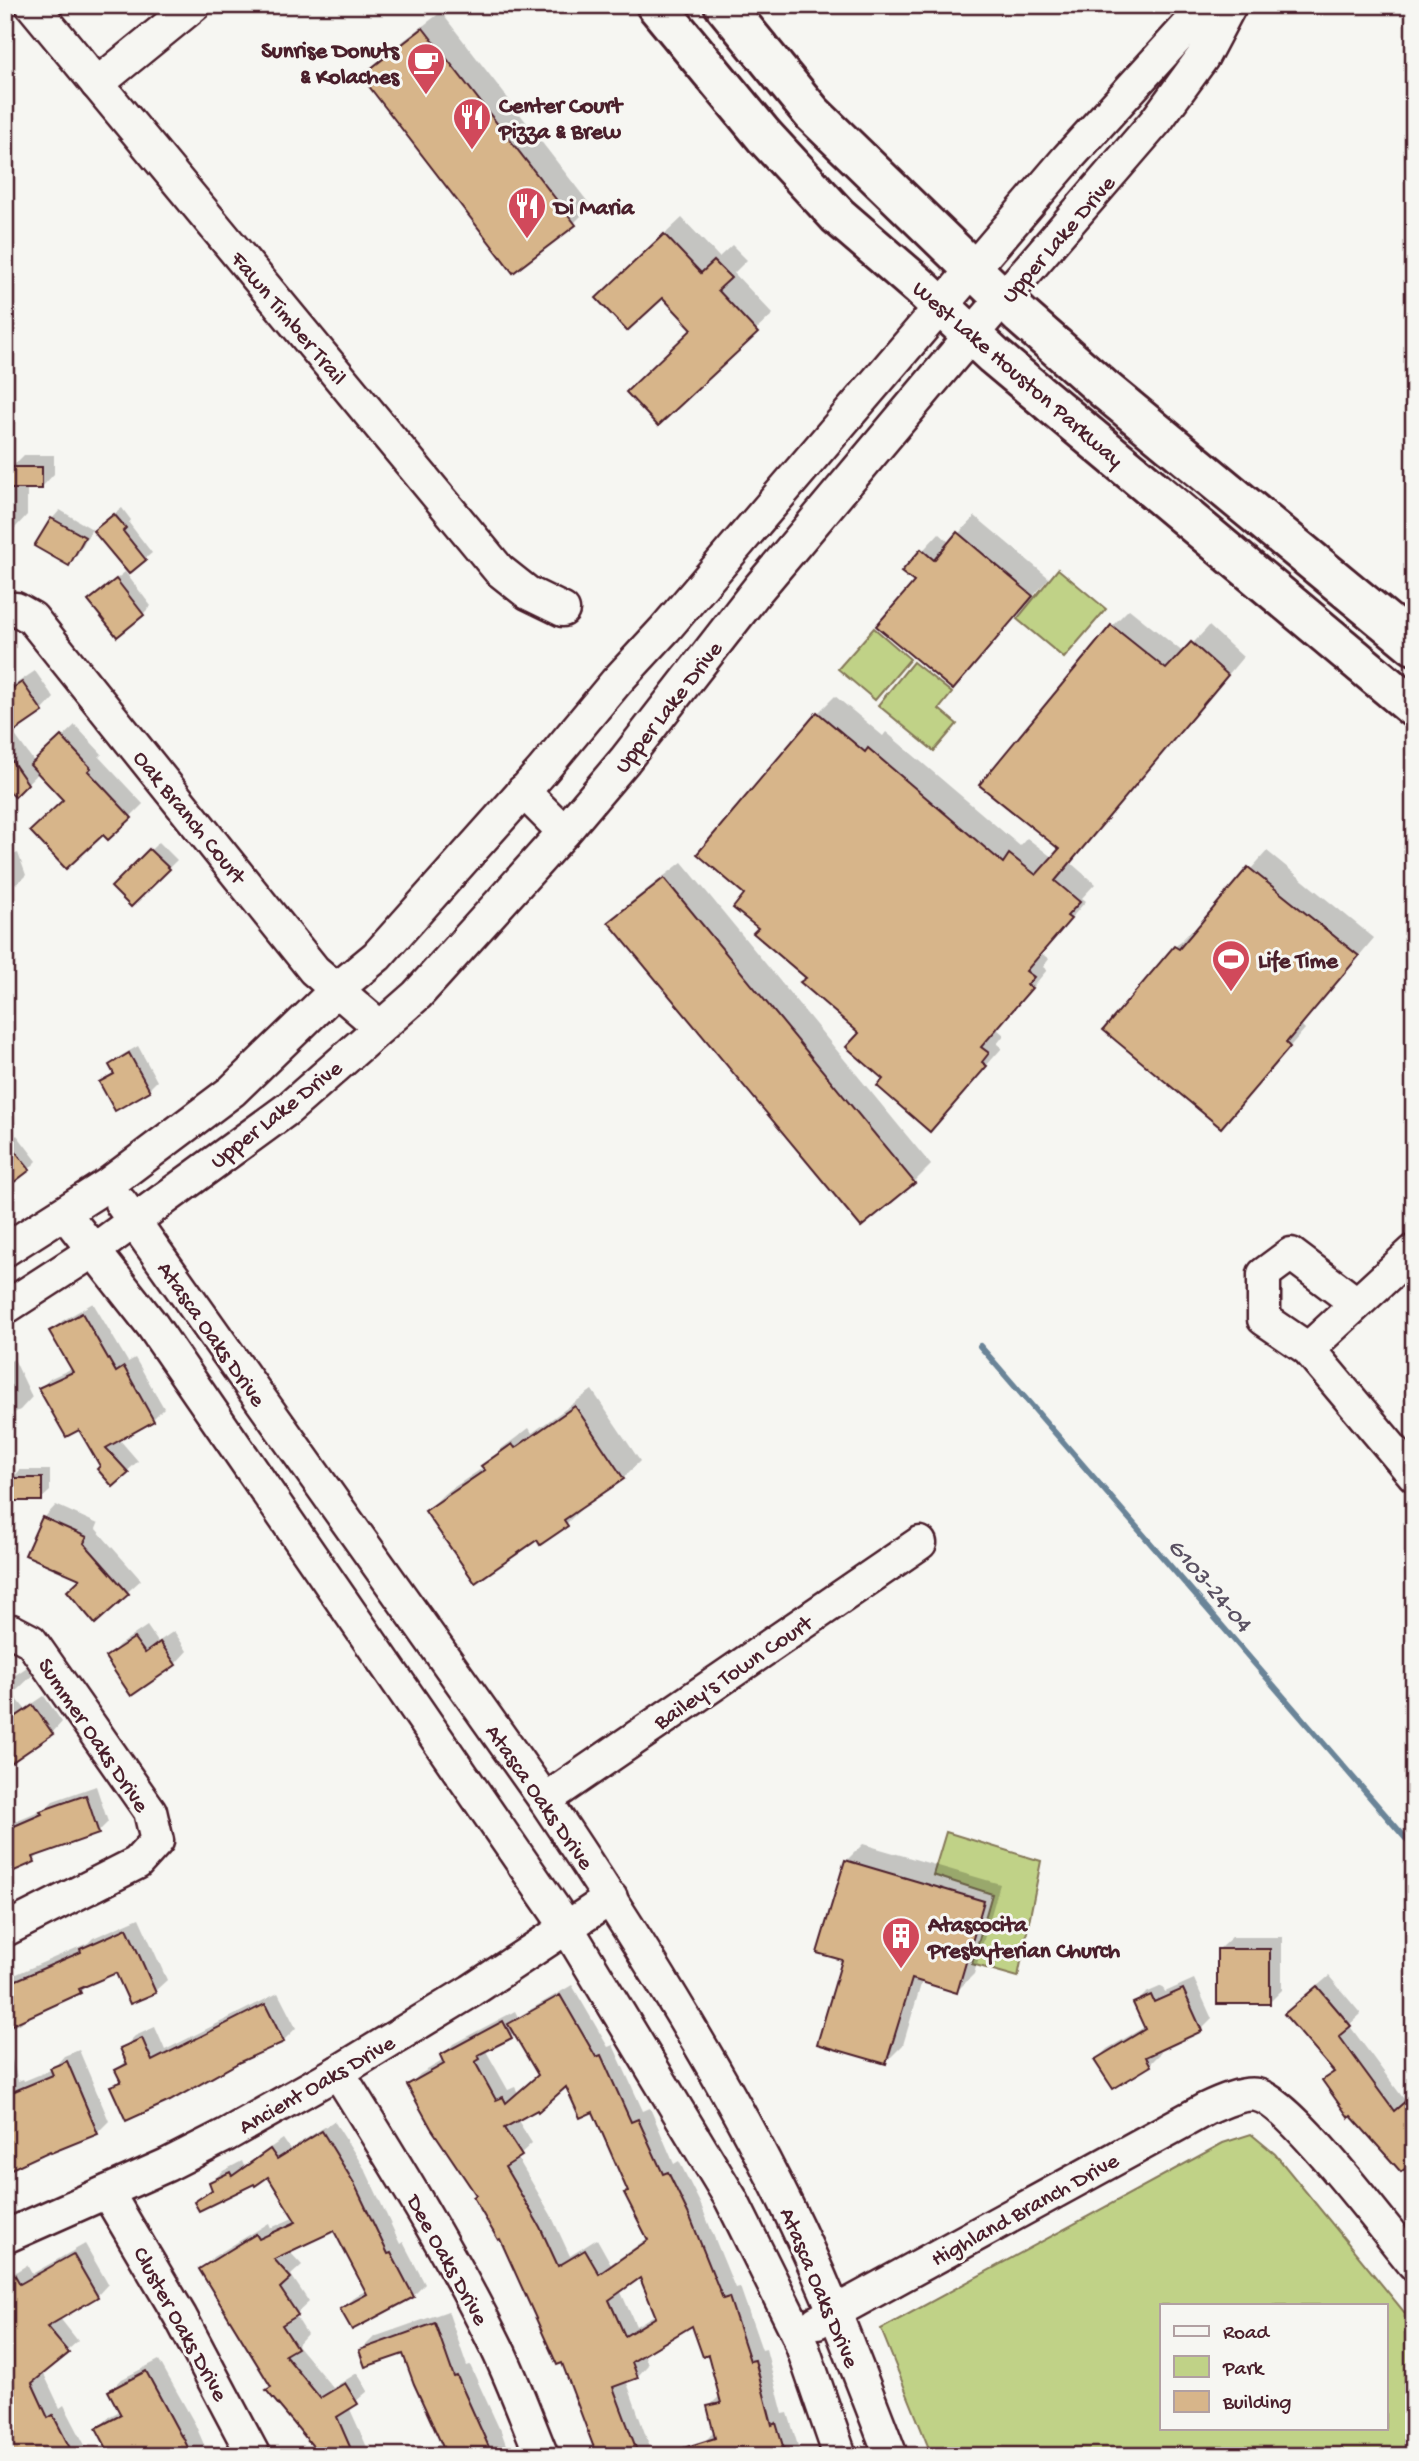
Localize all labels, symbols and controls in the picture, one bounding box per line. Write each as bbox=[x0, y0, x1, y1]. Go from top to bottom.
place label: Sunrise Donuts & Kolaches bbox=[261, 39, 401, 92]
cafe icon: Sunrise Donuts & Kolaches bbox=[405, 41, 447, 96]
place label: Center Court Pizza & Brew bbox=[497, 94, 624, 147]
restaurant icon: Center Court Pizza & Brew bbox=[451, 96, 493, 151]
street label: Upper Lake Drive bbox=[997, 170, 1123, 310]
restaurant icon: Di Maria bbox=[506, 185, 548, 240]
place label: Di Maria bbox=[552, 196, 635, 223]
street label: Fawn Timber Trail bbox=[223, 246, 351, 392]
street label: West Lake Houston Parkway bbox=[905, 276, 1128, 475]
street label: Upper Lake Drive bbox=[610, 636, 730, 780]
street label: Oak Branch Court bbox=[126, 746, 251, 892]
sports icon: Life Time bbox=[1210, 938, 1252, 993]
place label: Life Time bbox=[1258, 949, 1339, 976]
street label: Upper Lake Drive bbox=[206, 1055, 349, 1176]
street label: Atasca Oaks Drive bbox=[150, 1257, 271, 1414]
water label: G103-24-04 bbox=[1160, 1534, 1257, 1639]
street label: Bailey's Town Court bbox=[649, 1610, 820, 1737]
street label: Summer Oaks Drive bbox=[30, 1654, 154, 1819]
street label: Atasca Oaks Drive bbox=[478, 1720, 599, 1877]
place label: Atascocita Presbyterian Church bbox=[926, 1913, 1121, 1966]
building icon: Atascocita Presbyterian Church bbox=[880, 1915, 922, 1970]
street label: Ancient Oaks Drive bbox=[235, 2030, 402, 2142]
street label: Highland Branch Drive bbox=[927, 2148, 1125, 2274]
street label: Dee Oaks Drive bbox=[398, 2189, 493, 2332]
street label: Atasca Oaks Drive bbox=[772, 2204, 864, 2373]
street label: Cluster Oaks Drive bbox=[125, 2243, 233, 2408]
legend bbox=[1160, 2304, 1388, 2430]
text: Road bbox=[1223, 2322, 1271, 2347]
text: Park bbox=[1222, 2358, 1266, 2383]
text: Building bbox=[1222, 2392, 1292, 2417]

